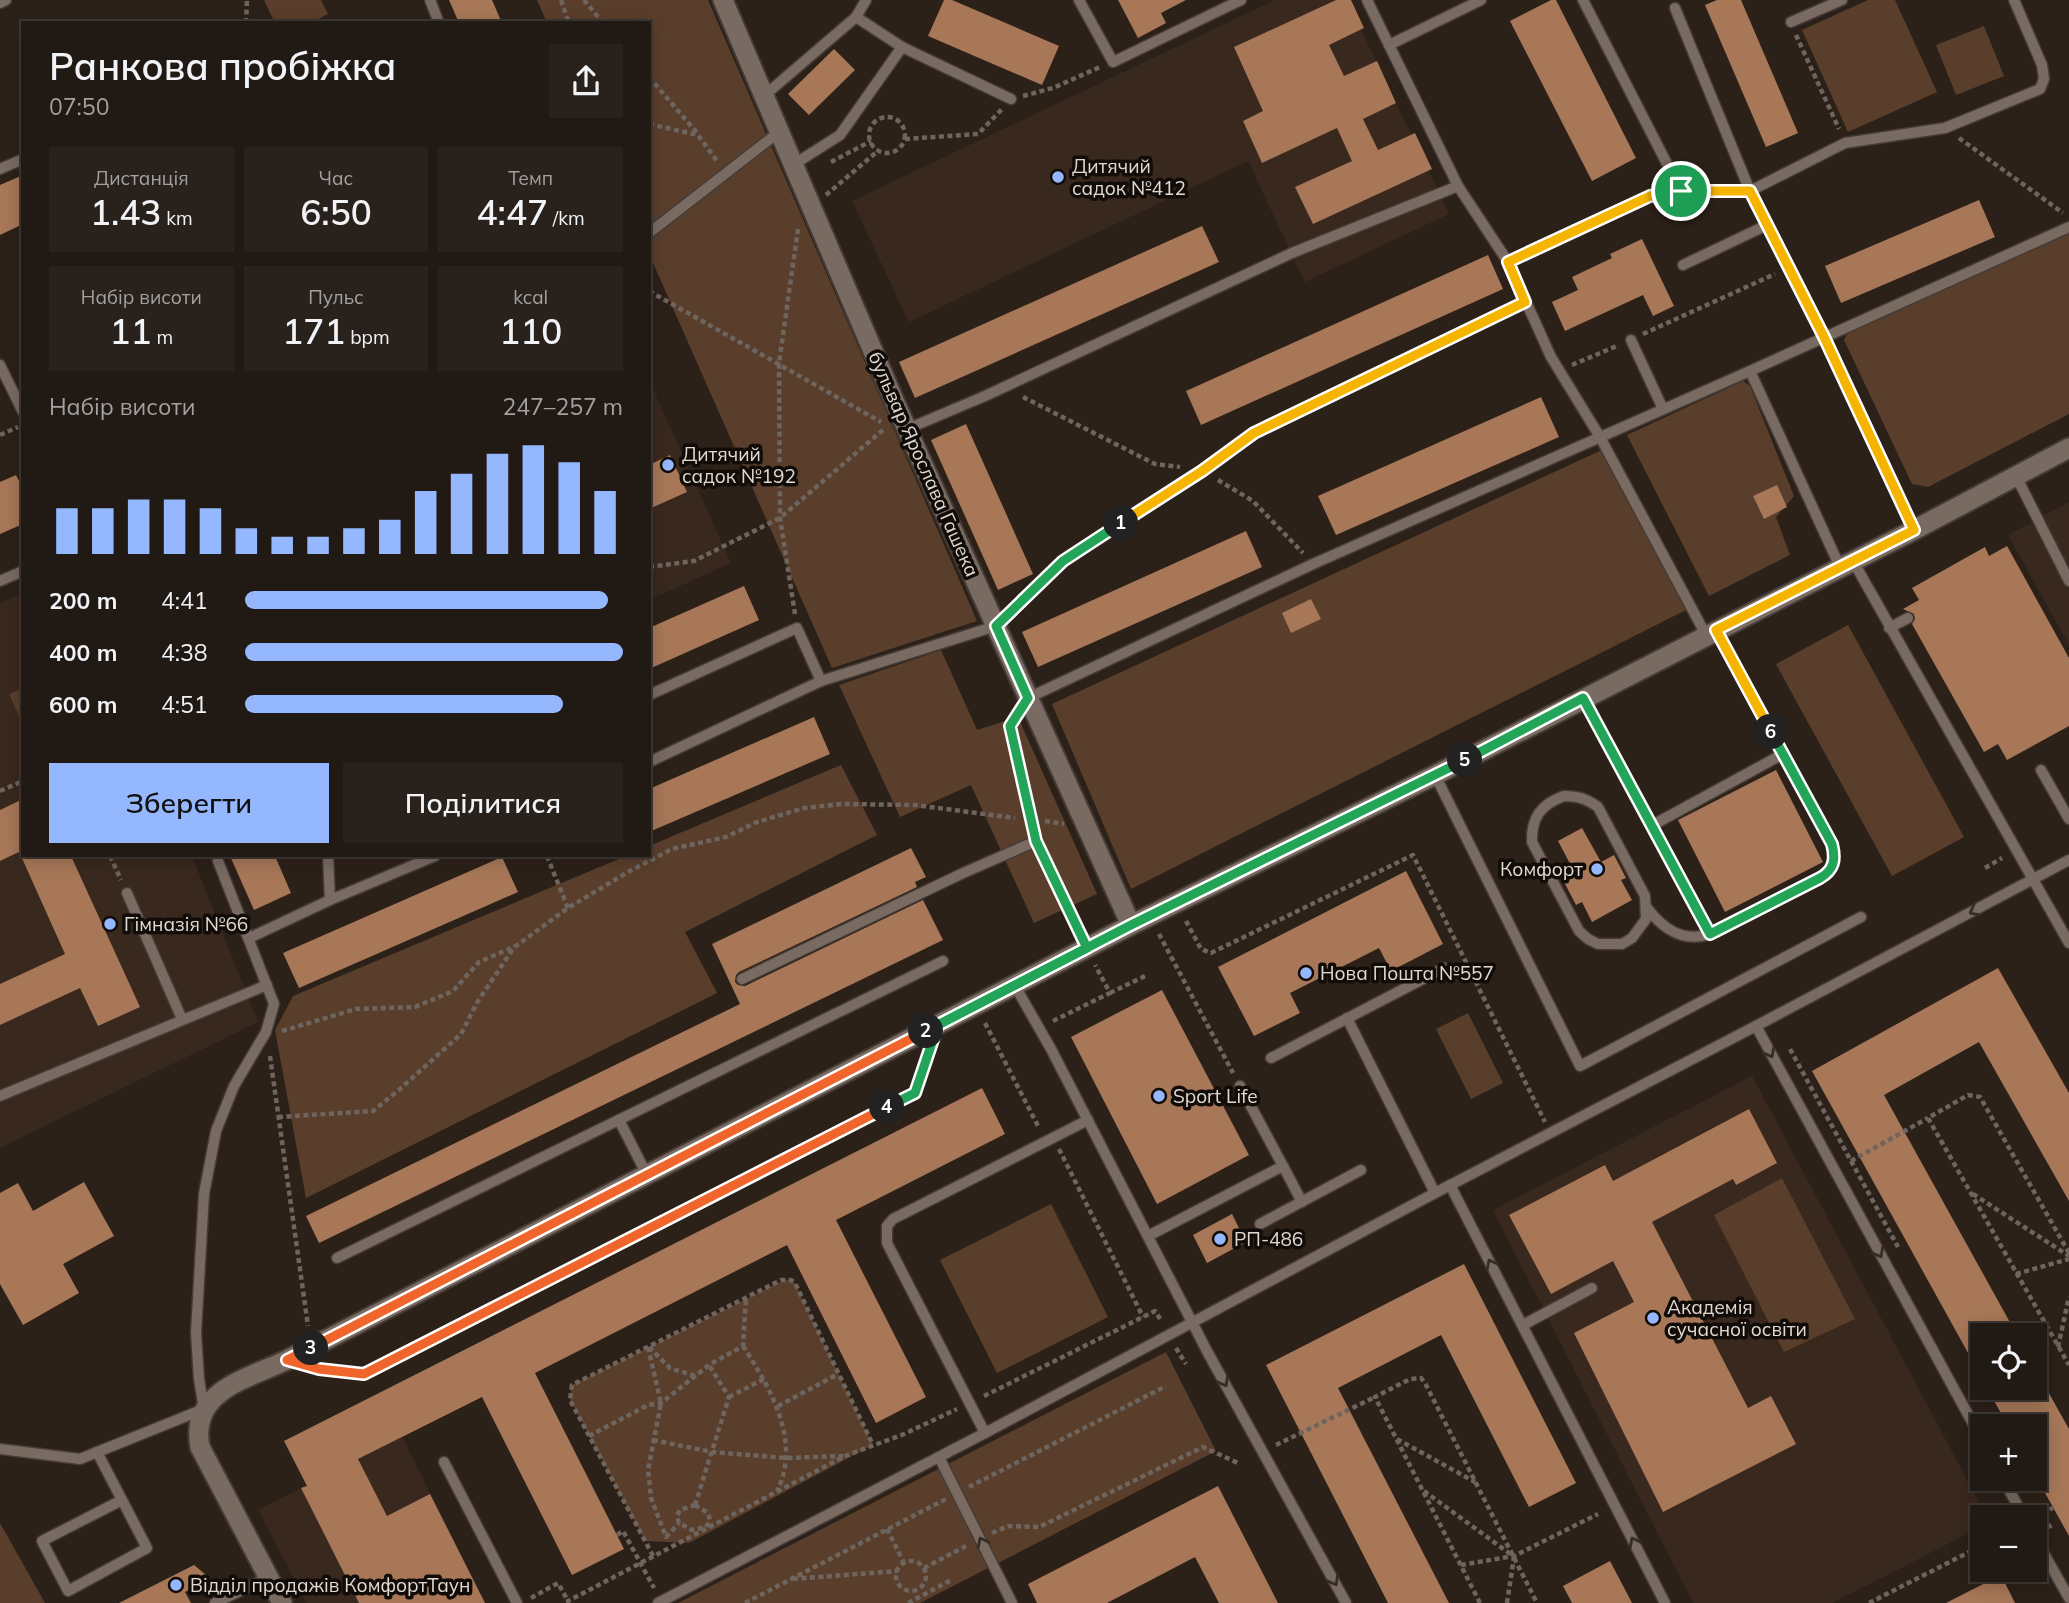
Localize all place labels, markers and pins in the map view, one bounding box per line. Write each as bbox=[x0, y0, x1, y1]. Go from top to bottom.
place label: Дитячий садок №412 bbox=[1072, 154, 1186, 200]
pin bbox=[1651, 161, 1711, 221]
marker: Дитячий садок №412 bbox=[1050, 169, 1066, 185]
place label: Дитячий садок №192 bbox=[682, 442, 796, 488]
marker: Дитячий садок №192 bbox=[660, 457, 676, 473]
pin: 1 bbox=[1104, 505, 1138, 540]
pin: 6 bbox=[1754, 714, 1788, 750]
pin: 5 bbox=[1448, 742, 1482, 778]
place label: Комфорт bbox=[1500, 857, 1583, 881]
marker: Комфорт bbox=[1589, 861, 1605, 877]
place label: Гімназія №66 bbox=[124, 912, 248, 936]
marker: Гімназія №66 bbox=[102, 916, 118, 932]
place label: Нова Пошта №557 bbox=[1320, 961, 1494, 985]
marker: Нова Пошта №557 bbox=[1298, 965, 1314, 981]
pin: 2 bbox=[908, 1014, 944, 1048]
place label: Sport Life bbox=[1173, 1084, 1257, 1108]
marker: Sport Life bbox=[1151, 1088, 1167, 1104]
pin: 4 bbox=[870, 1090, 904, 1124]
place label: РП-486 bbox=[1234, 1227, 1303, 1251]
marker: РП-486 bbox=[1212, 1231, 1228, 1247]
place label: Академія сучасної освіти bbox=[1667, 1295, 1807, 1341]
marker: Академія сучасної освіти bbox=[1645, 1310, 1661, 1326]
pin: 3 bbox=[294, 1330, 328, 1366]
place label: Відділ продажів КомфортТаун bbox=[190, 1573, 470, 1597]
marker: Відділ продажів КомфортТаун bbox=[168, 1577, 184, 1593]

